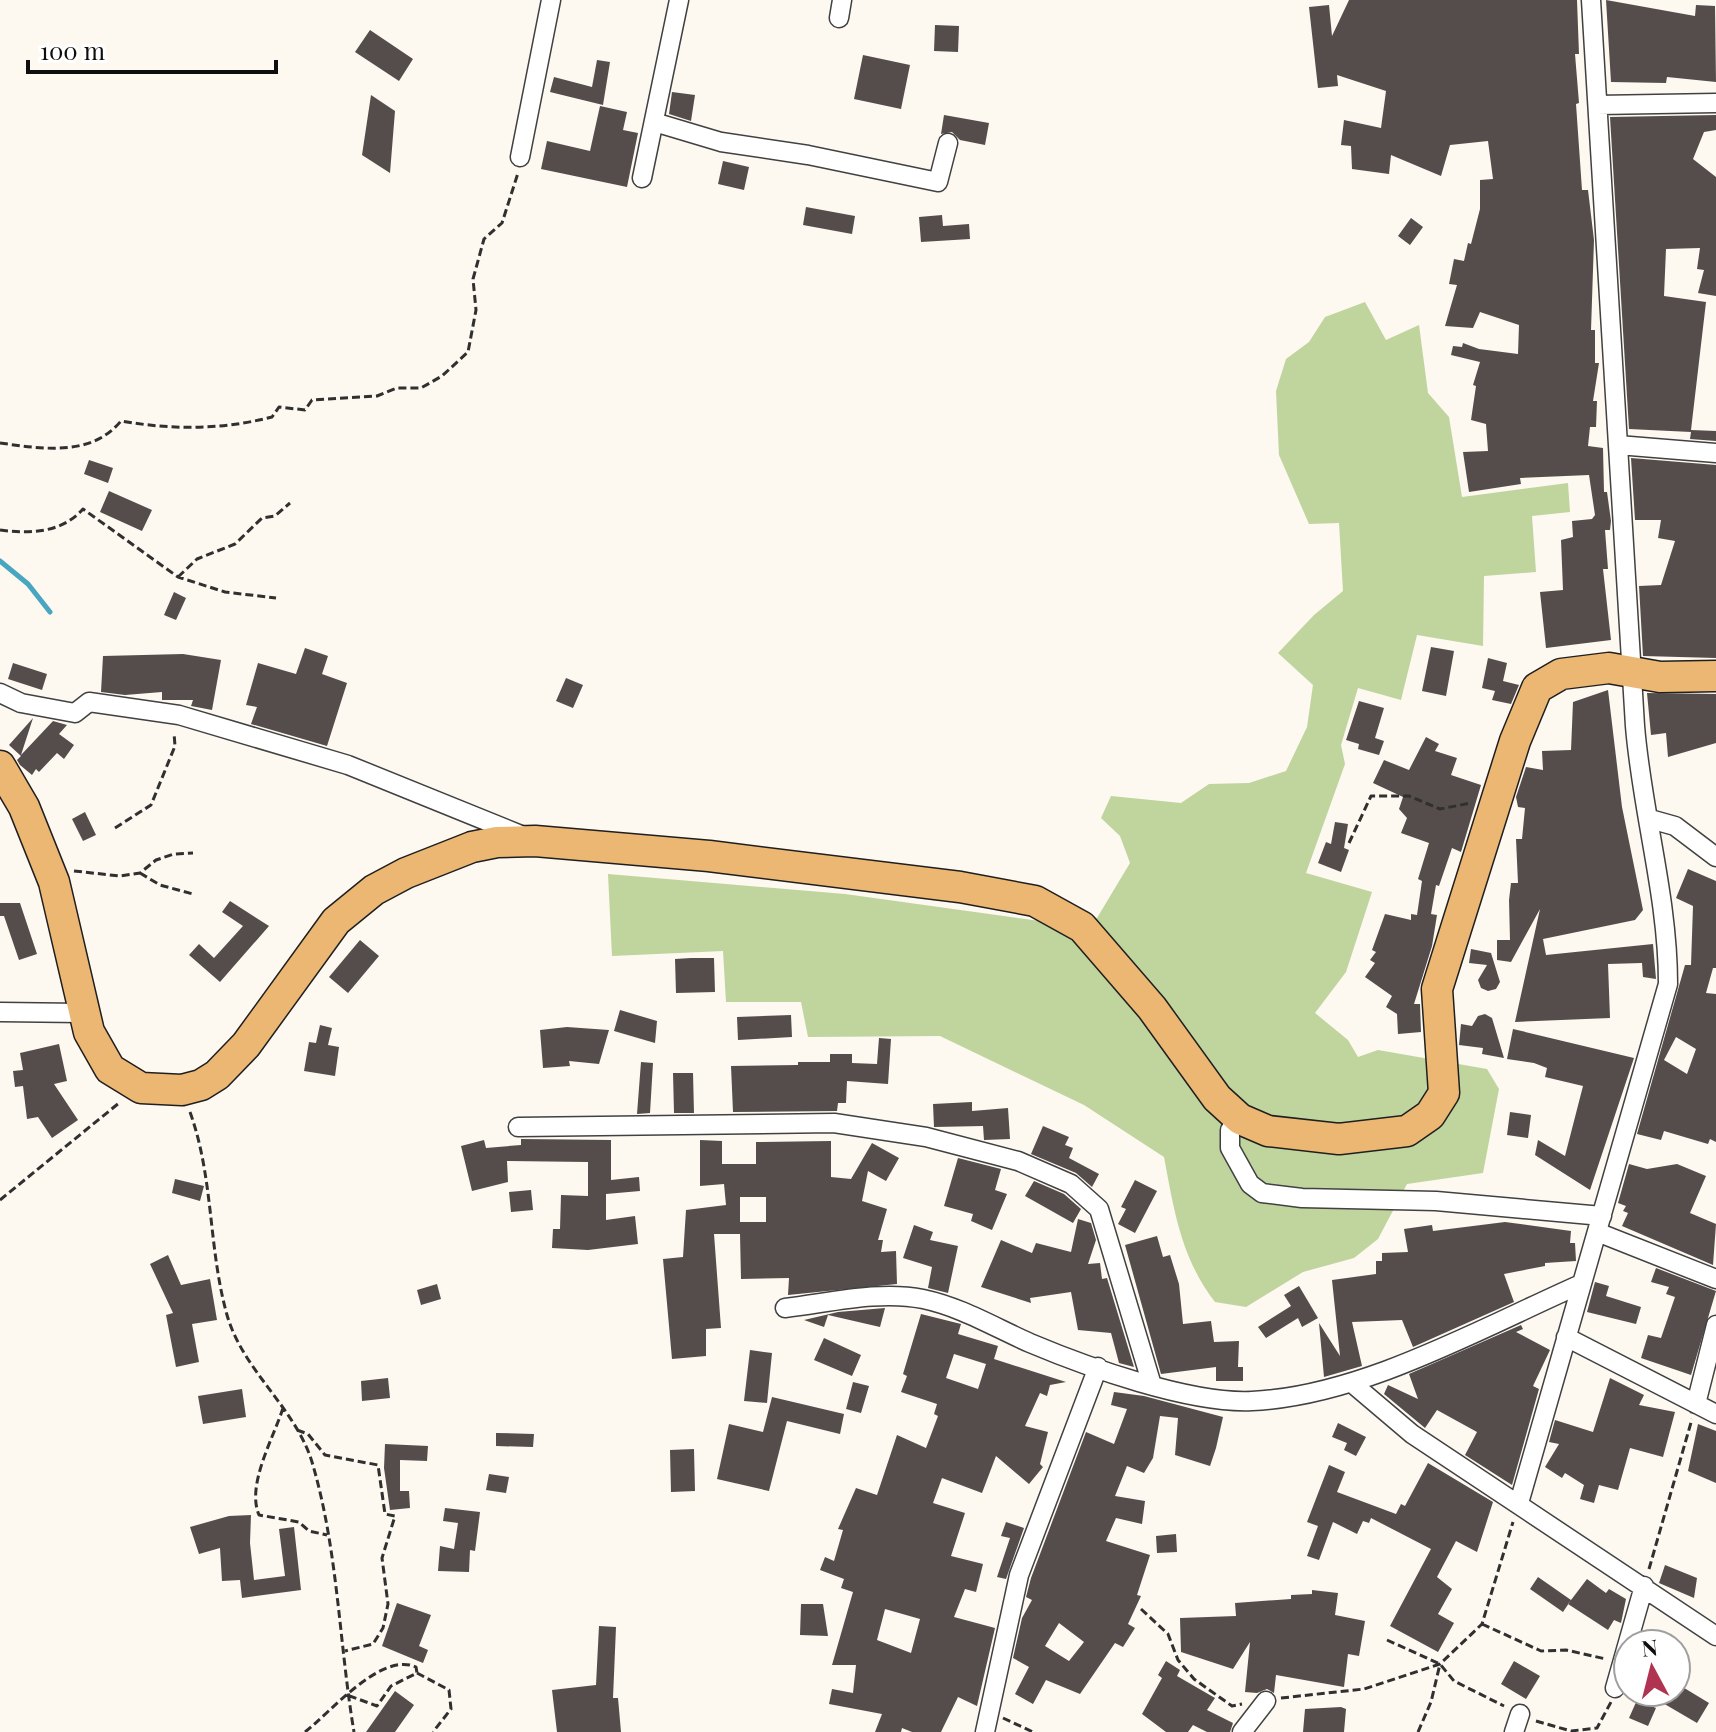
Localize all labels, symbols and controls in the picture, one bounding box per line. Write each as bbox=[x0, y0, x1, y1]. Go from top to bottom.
scale bar bbox=[28, 24, 276, 74]
text: 100 m bbox=[40, 34, 105, 66]
north arrow bbox=[1612, 1628, 1692, 1708]
text: N bbox=[1640, 1631, 1659, 1663]

